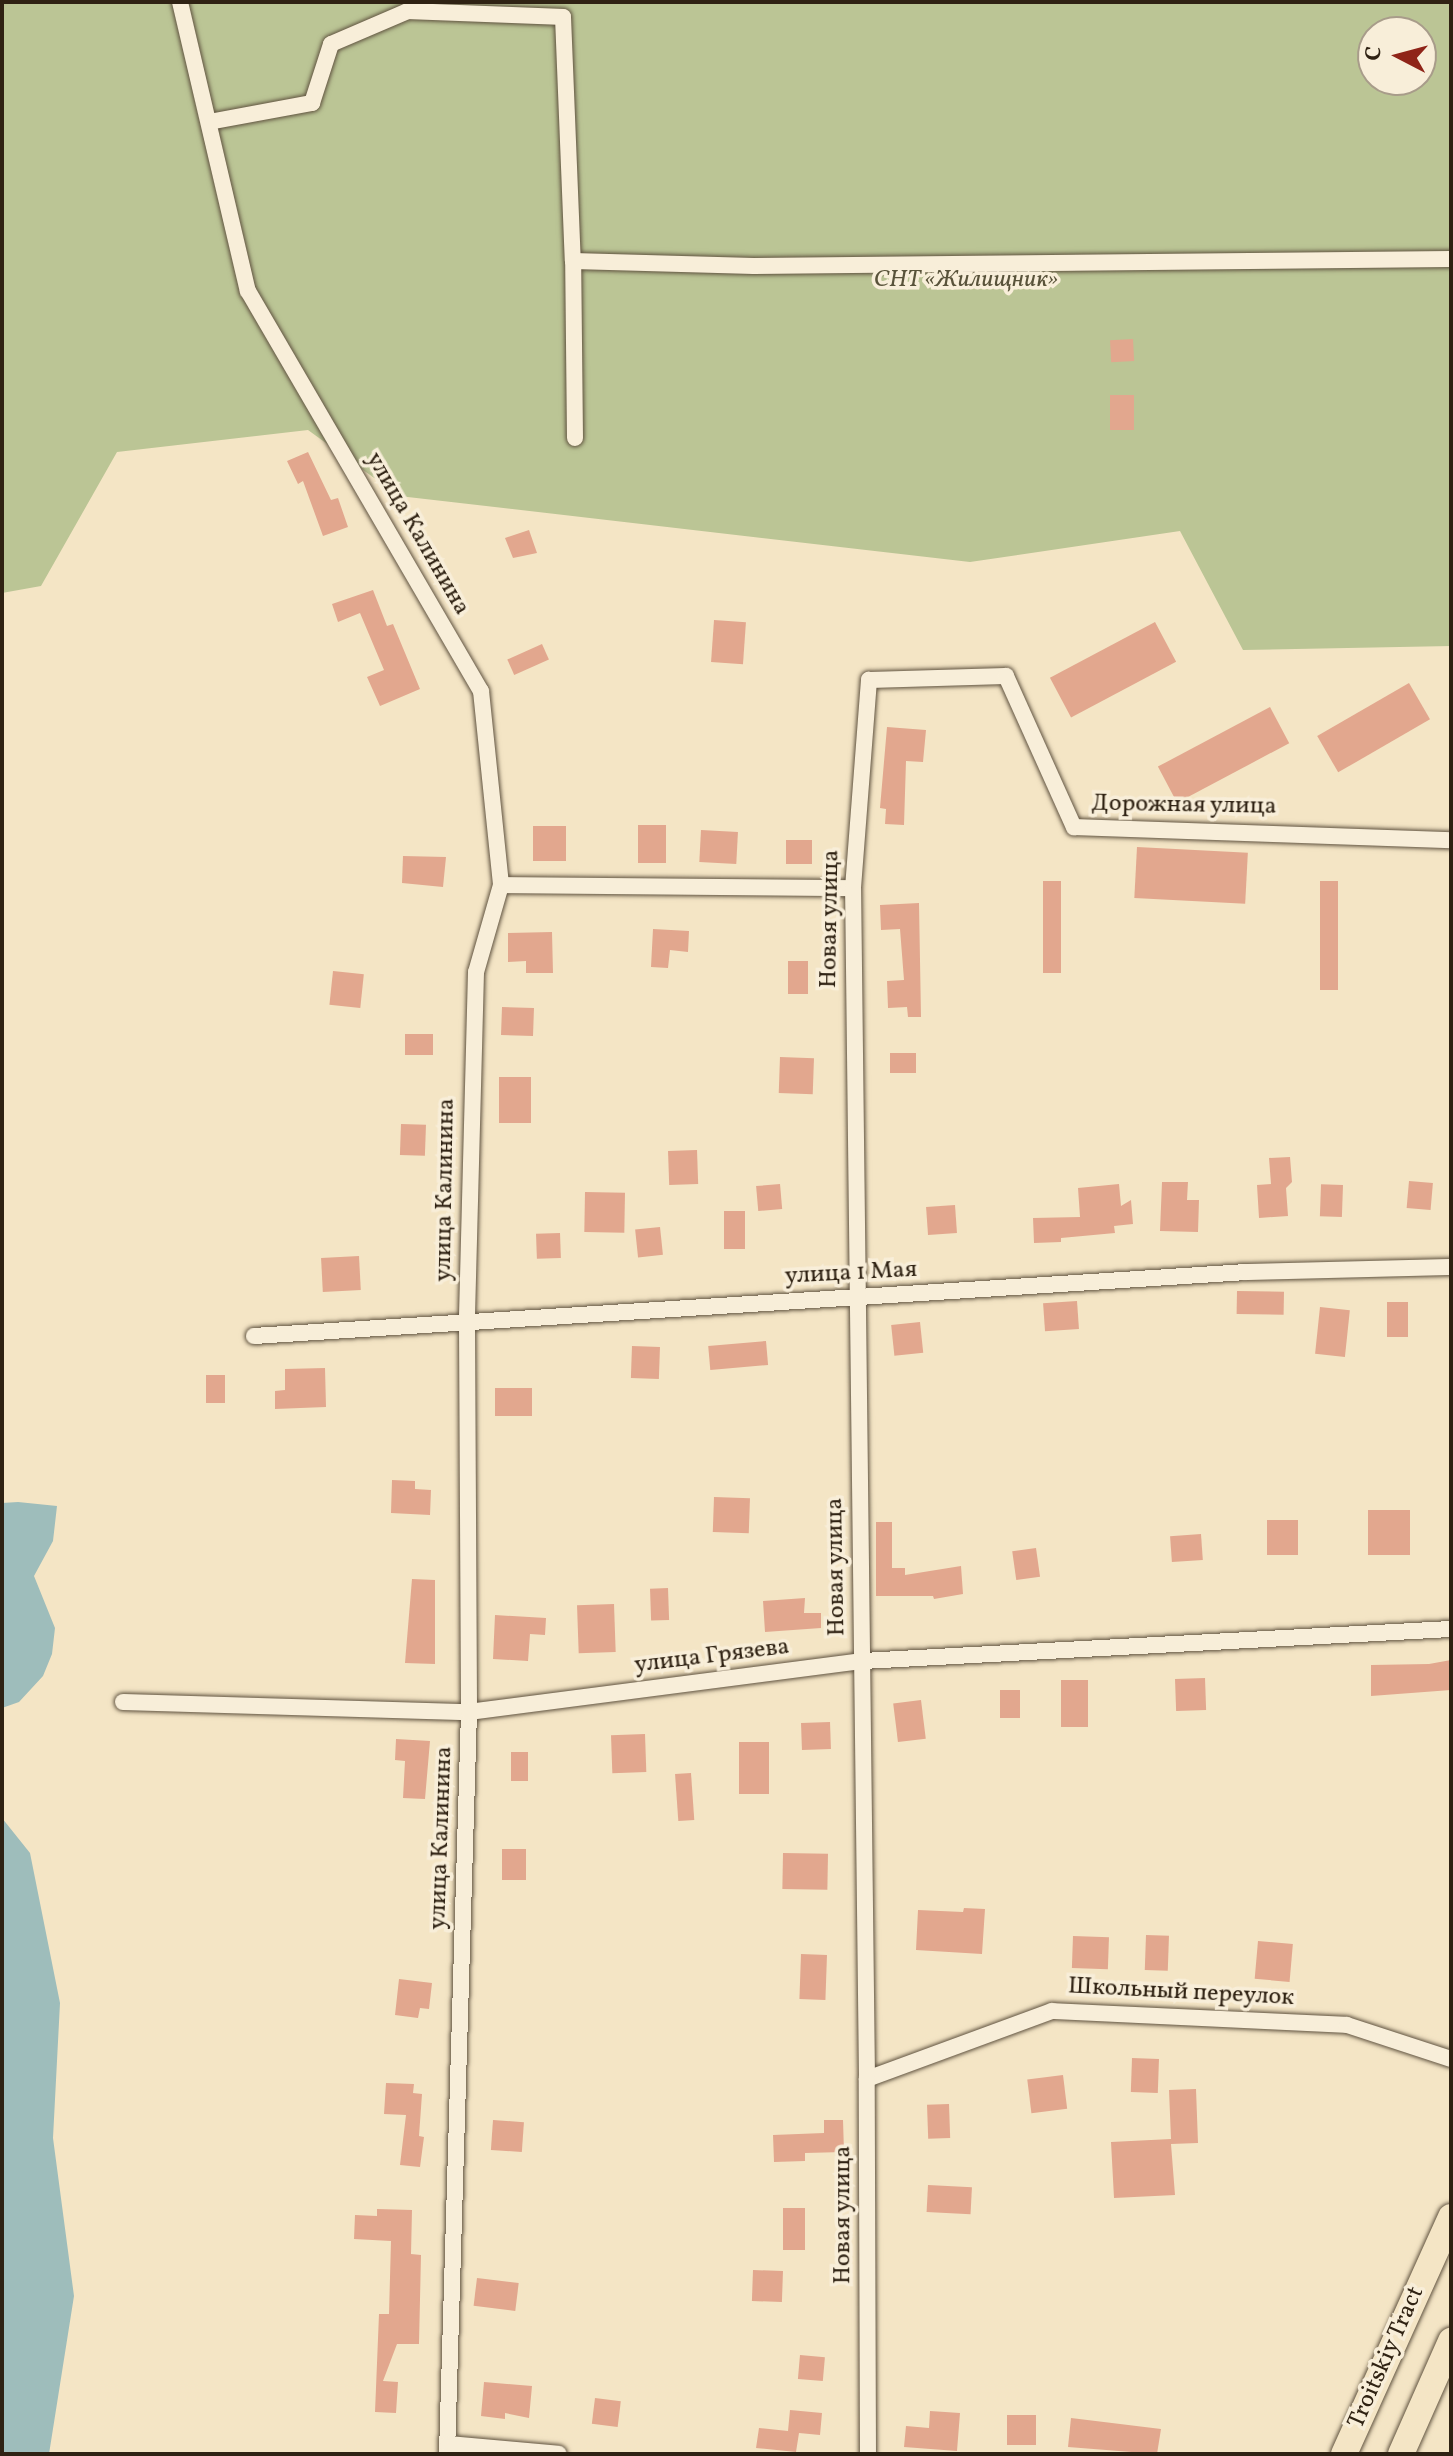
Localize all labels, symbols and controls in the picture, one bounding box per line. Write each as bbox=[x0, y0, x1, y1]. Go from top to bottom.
north arrow bbox=[1357, 16, 1437, 96]
text: С bbox=[1358, 45, 1391, 62]
park label: СНТ «Жилищник» bbox=[874, 267, 1058, 295]
street label: улица Калинина bbox=[359, 447, 475, 621]
street label: Дорожная улица bbox=[1091, 790, 1277, 822]
street label: Новая улица bbox=[815, 849, 847, 989]
street label: улица Калинина bbox=[430, 1098, 462, 1282]
street label: улица 1 Мая bbox=[784, 1256, 918, 1292]
street label: Новая улица bbox=[821, 1497, 853, 1637]
street label: улица Грязева bbox=[633, 1633, 791, 1681]
street label: улица Калинина bbox=[424, 1746, 460, 1930]
street label: Школьный переулок bbox=[1067, 1973, 1295, 2013]
street label: Новая улица bbox=[830, 2145, 858, 2285]
street label: Troitskiy Tract bbox=[1342, 2282, 1432, 2434]

